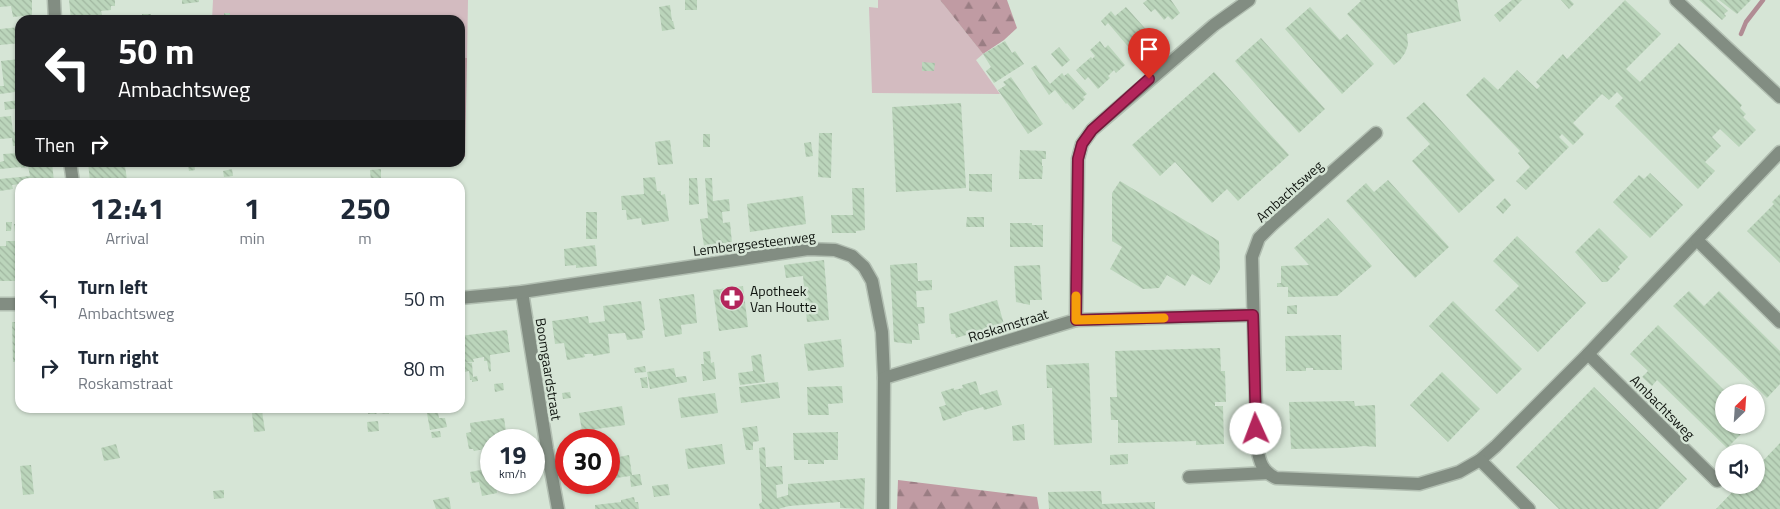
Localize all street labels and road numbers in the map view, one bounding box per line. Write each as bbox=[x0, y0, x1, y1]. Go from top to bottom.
street label: Ambachtsweg bbox=[1251, 155, 1327, 227]
street label: Lembergsesteenweg bbox=[692, 225, 816, 261]
street label: Roskamstraat bbox=[965, 303, 1051, 347]
street label: Boomgaardstraat bbox=[531, 316, 567, 422]
street label: Ambachtsweg bbox=[1626, 370, 1700, 444]

